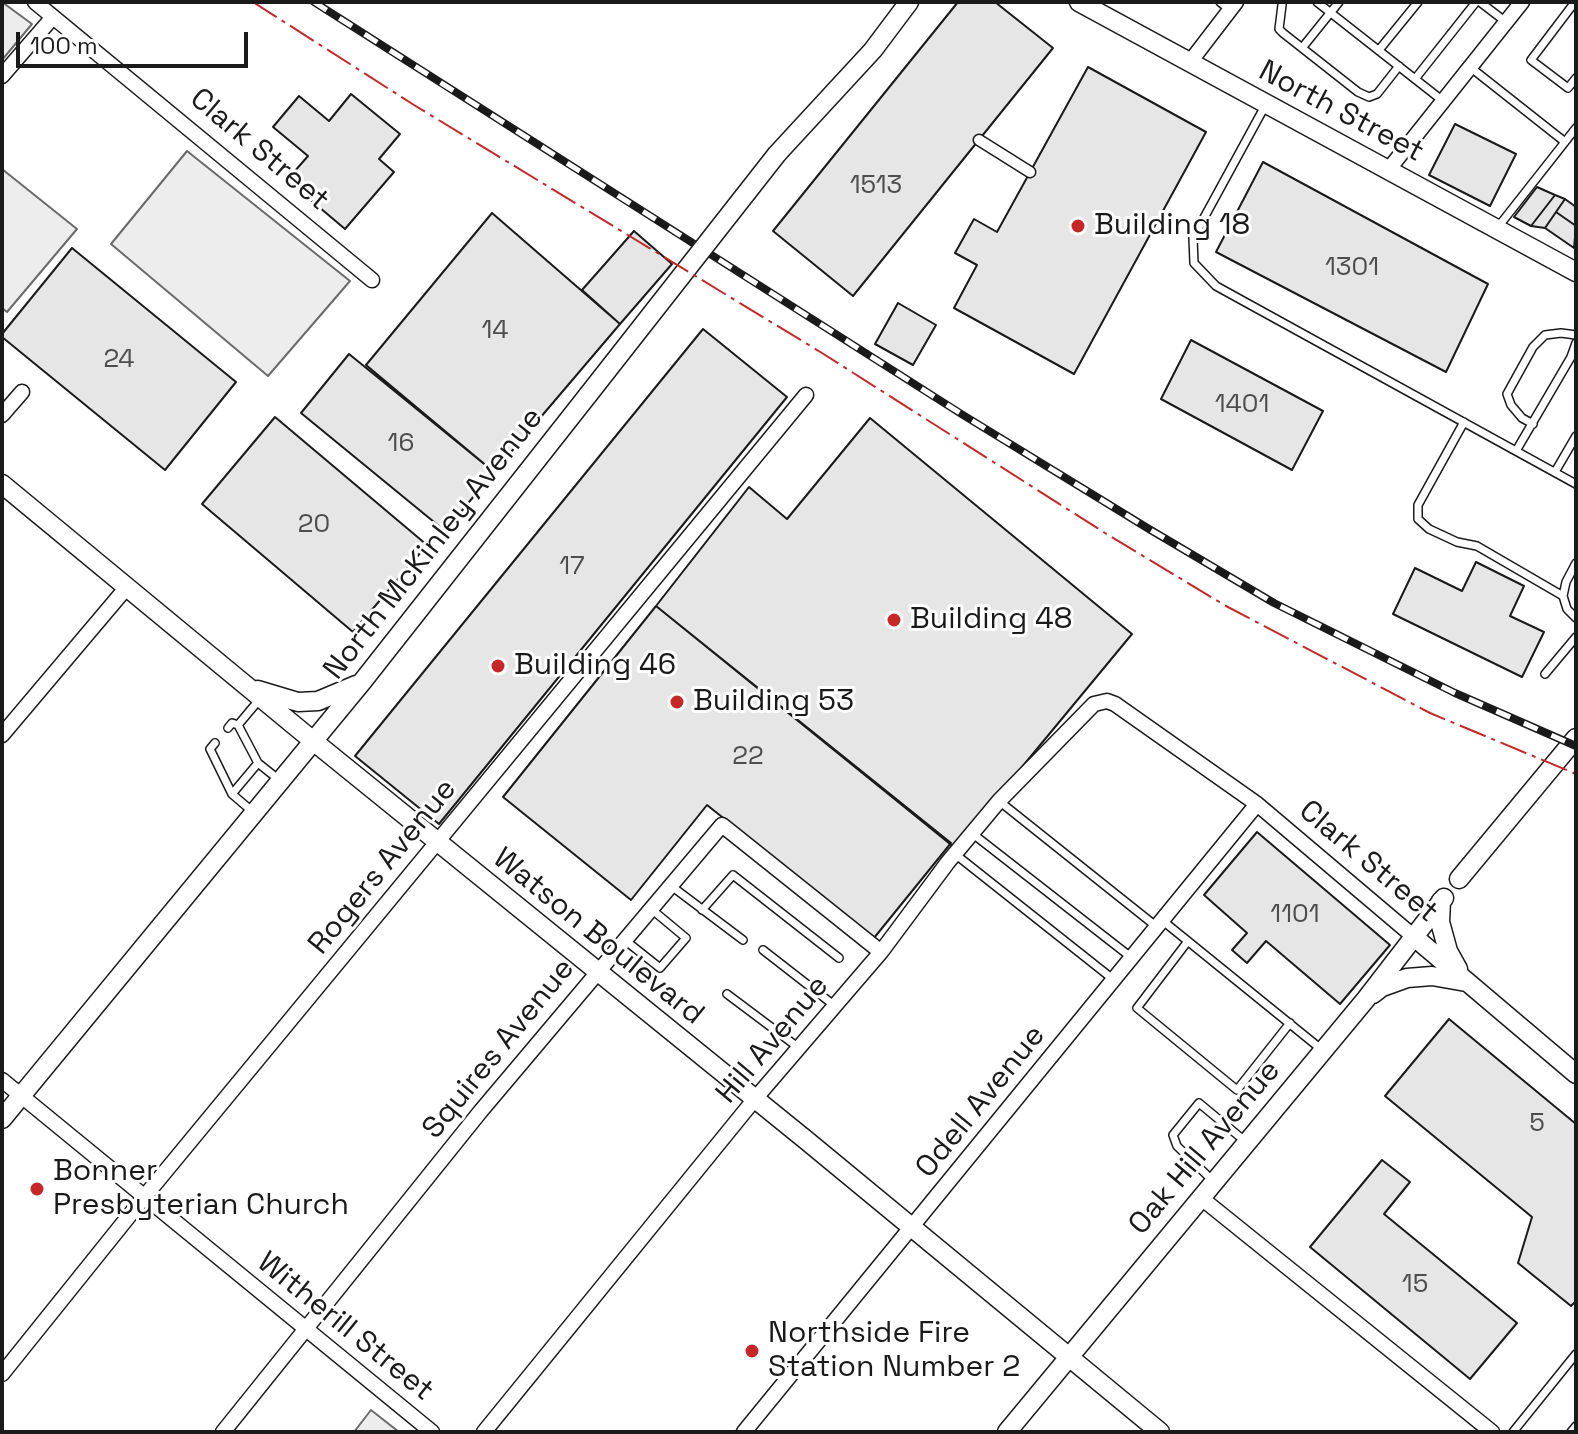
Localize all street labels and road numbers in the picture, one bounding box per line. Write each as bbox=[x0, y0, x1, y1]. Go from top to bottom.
street label: North Street bbox=[1252, 54, 1430, 170]
street label: Clark Street bbox=[182, 81, 336, 219]
street label: North McKinley Avenue bbox=[317, 401, 551, 687]
street label: Rogers Avenue bbox=[301, 772, 465, 962]
street label: Clark Street bbox=[1291, 793, 1445, 931]
street label: Watson Boulevard bbox=[485, 841, 711, 1033]
street label: Squires Avenue bbox=[415, 952, 583, 1146]
street label: Hill Avenue bbox=[709, 969, 837, 1111]
street label: Odell Avenue bbox=[909, 1019, 1053, 1185]
street label: Oak Hill Avenue bbox=[1122, 1053, 1288, 1243]
street label: Witherill Street bbox=[250, 1245, 440, 1409]

